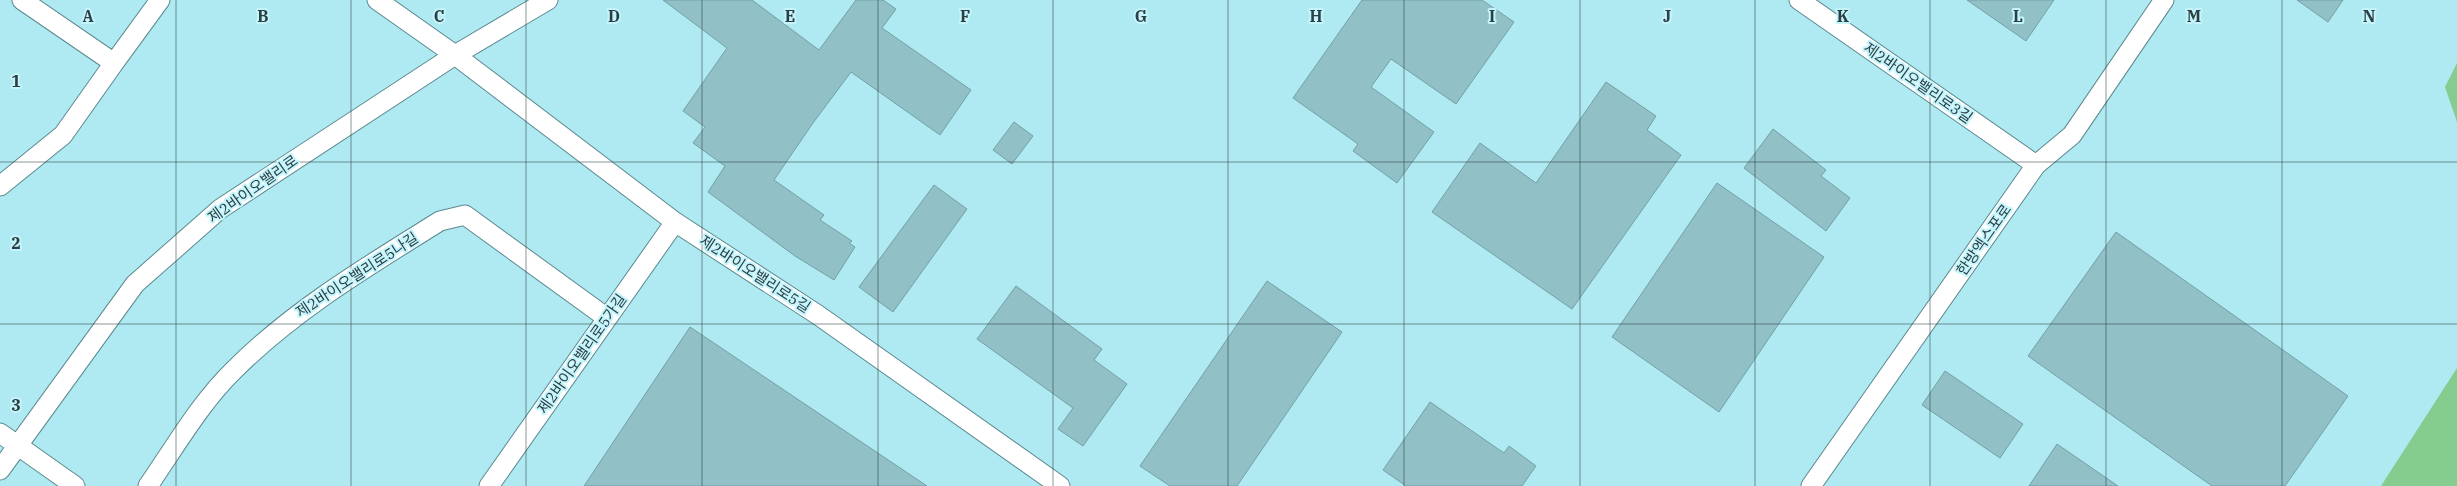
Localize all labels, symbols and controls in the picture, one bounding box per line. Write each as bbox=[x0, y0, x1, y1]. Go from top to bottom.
text: A bbox=[82, 6, 94, 26]
text: B bbox=[257, 6, 269, 26]
text: C bbox=[434, 6, 444, 26]
text: D bbox=[608, 6, 620, 26]
text: E bbox=[785, 6, 795, 26]
text: F bbox=[960, 6, 970, 26]
text: G bbox=[1135, 6, 1147, 26]
text: H bbox=[1310, 6, 1323, 26]
text: I bbox=[1489, 6, 1495, 26]
text: J bbox=[1663, 6, 1671, 26]
text: K bbox=[1837, 6, 1850, 26]
text: L bbox=[2013, 6, 2023, 26]
text: M bbox=[2187, 6, 2201, 26]
text: N bbox=[2363, 6, 2375, 26]
street label: 제2바이오밸리로3길 bbox=[1860, 38, 1976, 127]
text: 1 bbox=[11, 71, 21, 91]
street label: 제2바이오밸리로 bbox=[204, 151, 301, 227]
street label: 한방엑스포로 bbox=[1952, 200, 2015, 279]
street label: 제2바이오밸리로5나길 bbox=[292, 228, 422, 321]
street label: 제2바이오밸리로5길 bbox=[696, 231, 814, 317]
text: 2 bbox=[11, 233, 21, 253]
street label: 제2바이오밸리로5가길 bbox=[533, 290, 630, 417]
text: 3 bbox=[11, 395, 21, 415]

